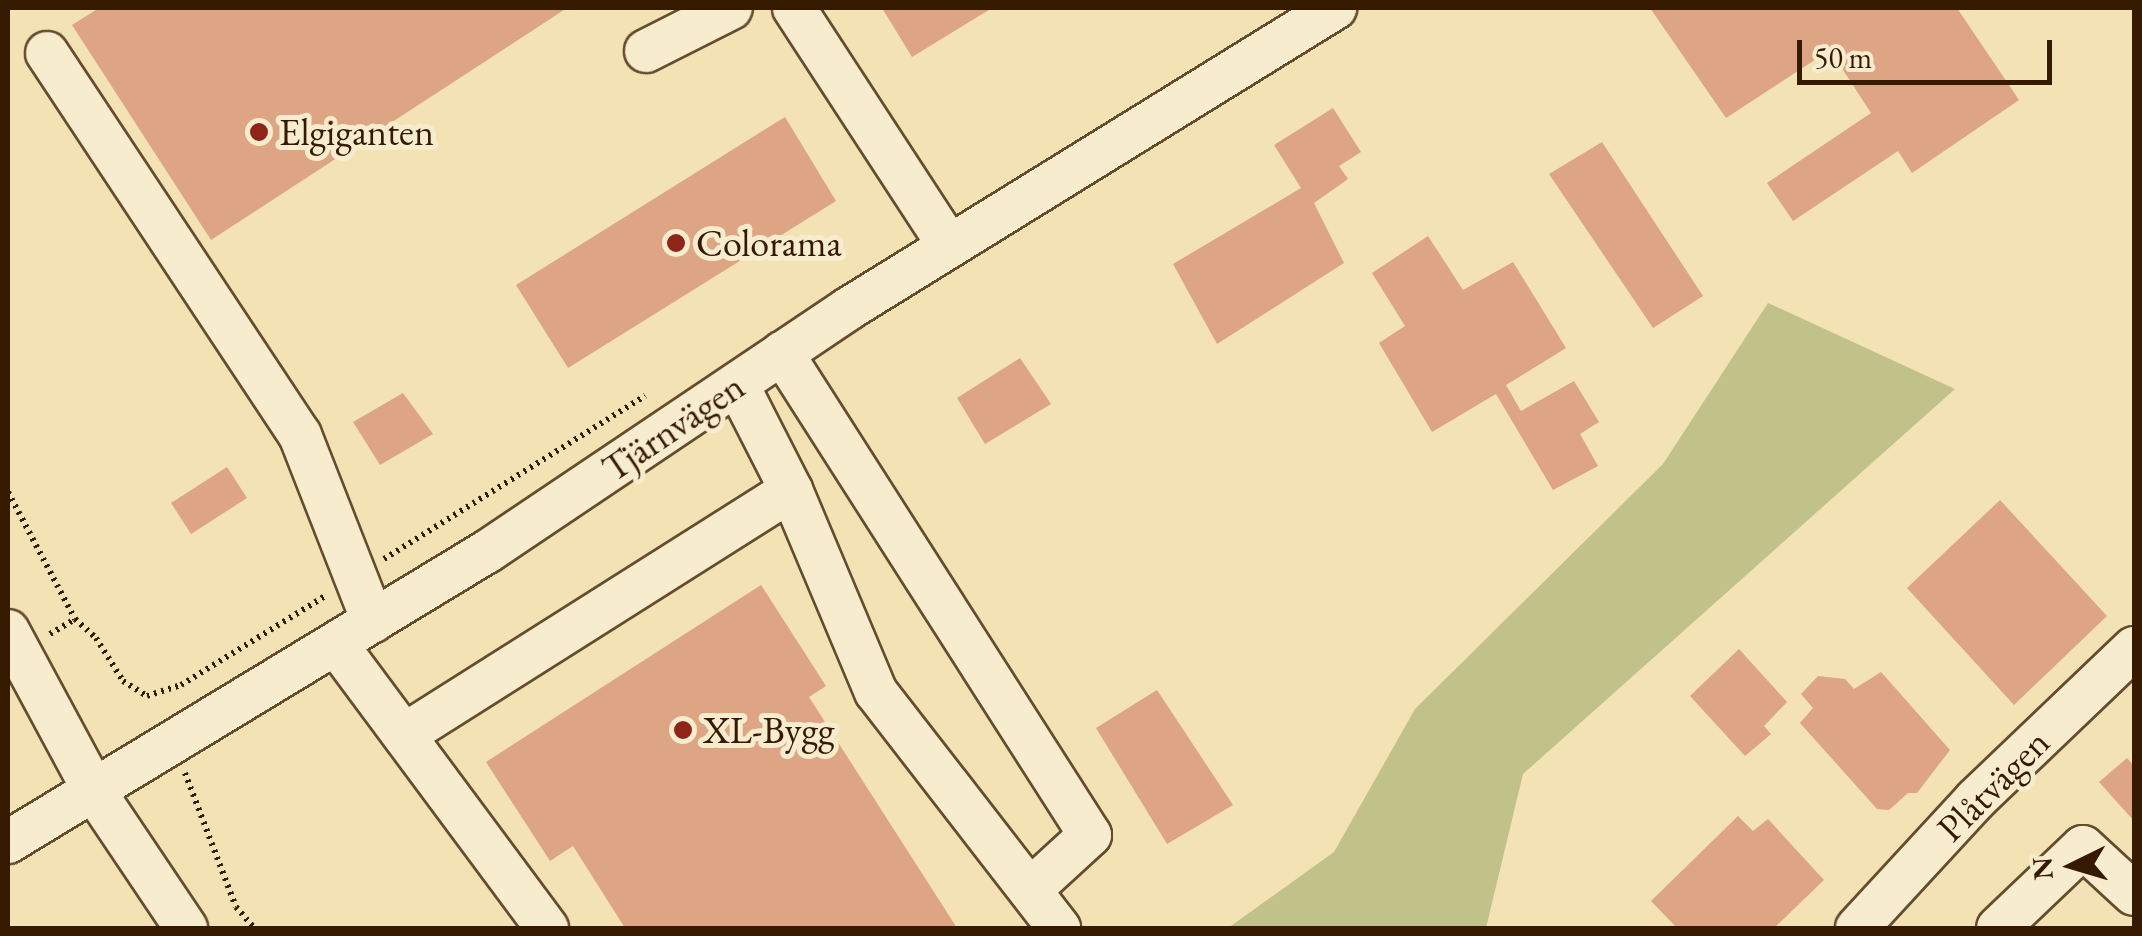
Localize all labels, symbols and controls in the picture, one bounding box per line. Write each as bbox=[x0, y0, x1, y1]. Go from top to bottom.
scale bar bbox=[1802, 20, 2057, 82]
text: 50 m bbox=[1814, 38, 1872, 77]
place label: Elgiganten bbox=[279, 109, 434, 155]
marker: Elgiganten bbox=[248, 121, 270, 143]
place label: Colorama bbox=[696, 220, 842, 266]
marker: Colorama bbox=[665, 232, 687, 254]
street label: Tjärnvägen bbox=[593, 363, 753, 491]
place label: XL-Bygg bbox=[703, 707, 834, 753]
marker: XL-Bygg bbox=[672, 719, 694, 741]
street label: Plåtvägen bbox=[1927, 719, 2059, 851]
north arrow bbox=[2022, 816, 2122, 916]
text: N bbox=[2023, 856, 2061, 881]

